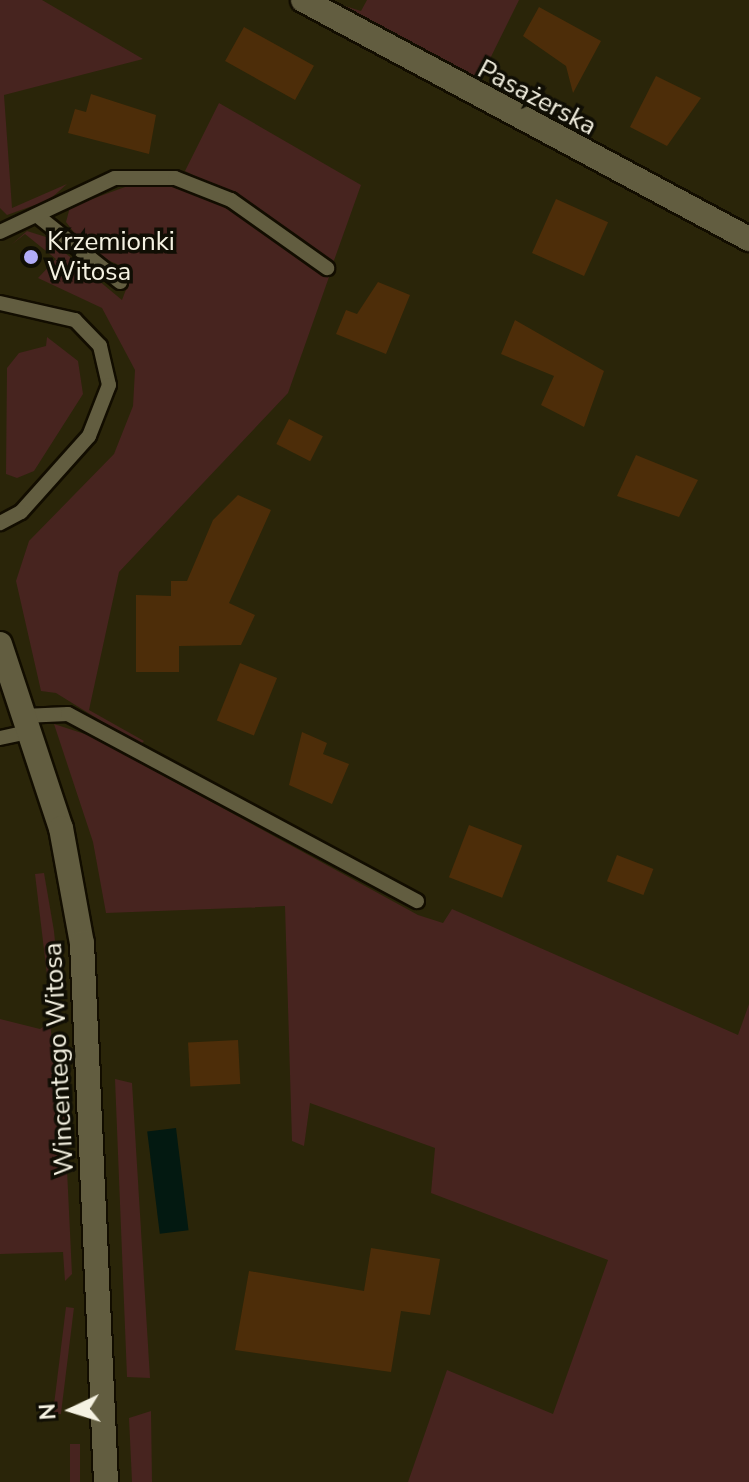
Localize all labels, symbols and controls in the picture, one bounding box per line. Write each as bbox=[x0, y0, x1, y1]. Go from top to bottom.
street label: Pasażerska bbox=[472, 54, 602, 142]
place label: Krzemionki Witosa bbox=[47, 226, 175, 288]
marker: Krzemionki Witosa bbox=[22, 248, 40, 266]
street label: Wincentego Witosa bbox=[37, 942, 81, 1176]
north arrow bbox=[32, 1370, 112, 1450]
text: N bbox=[33, 1402, 64, 1421]

